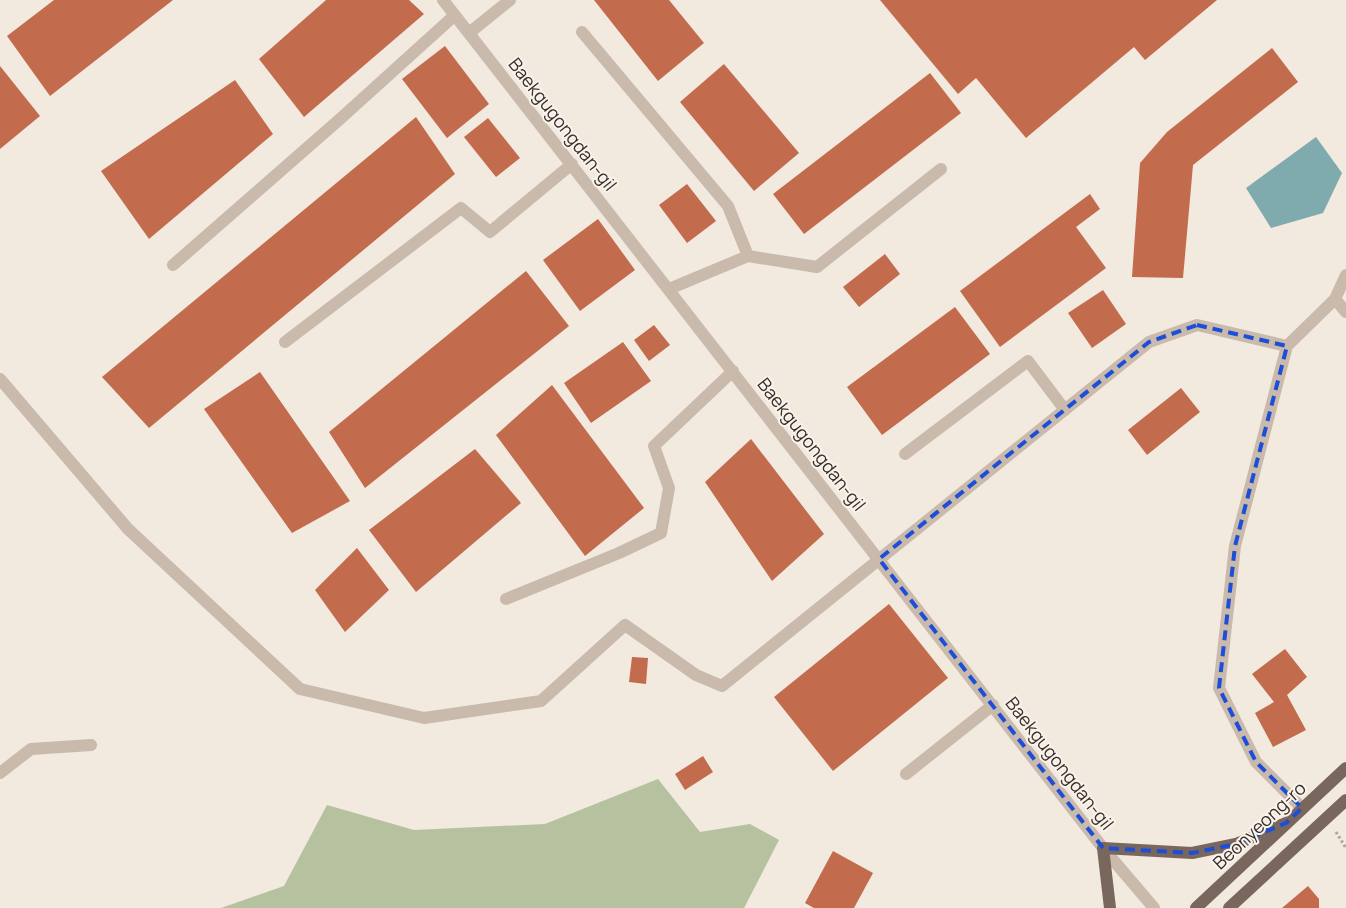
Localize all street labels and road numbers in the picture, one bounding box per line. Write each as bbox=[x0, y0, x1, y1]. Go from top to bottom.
street label: Baekgugongdan-gil bbox=[504, 53, 622, 195]
street label: Baekgugongdan-gil bbox=[753, 373, 871, 515]
street label: Baekgugongdan-gil bbox=[1001, 692, 1119, 834]
street label: Beonyeong-ro bbox=[1207, 776, 1311, 874]

